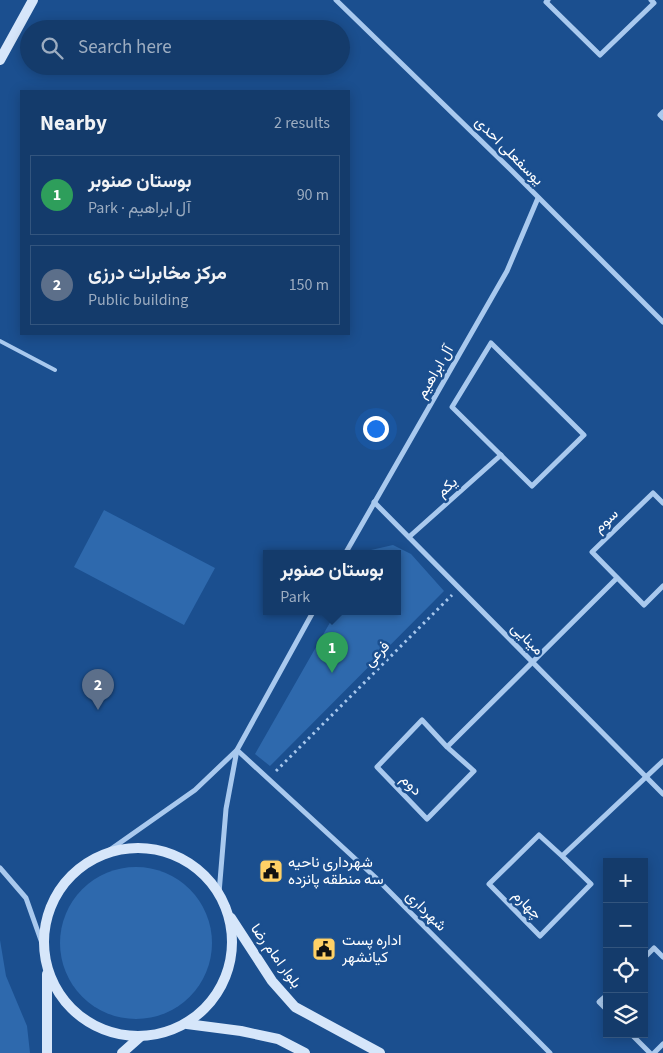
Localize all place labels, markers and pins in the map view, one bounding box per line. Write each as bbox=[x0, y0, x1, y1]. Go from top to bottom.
pin: 1 bbox=[316, 632, 348, 673]
pin: 2 bbox=[82, 669, 114, 710]
place label: شهرداری ناحیه سه منطقه پانزده bbox=[288, 852, 384, 890]
public building icon: شهرداری ناحیه سه منطقه پانزده bbox=[258, 858, 284, 884]
place label: اداره پست کیانشهر bbox=[341, 930, 401, 968]
public building icon: اداره پست کیانشهر bbox=[311, 936, 337, 962]

